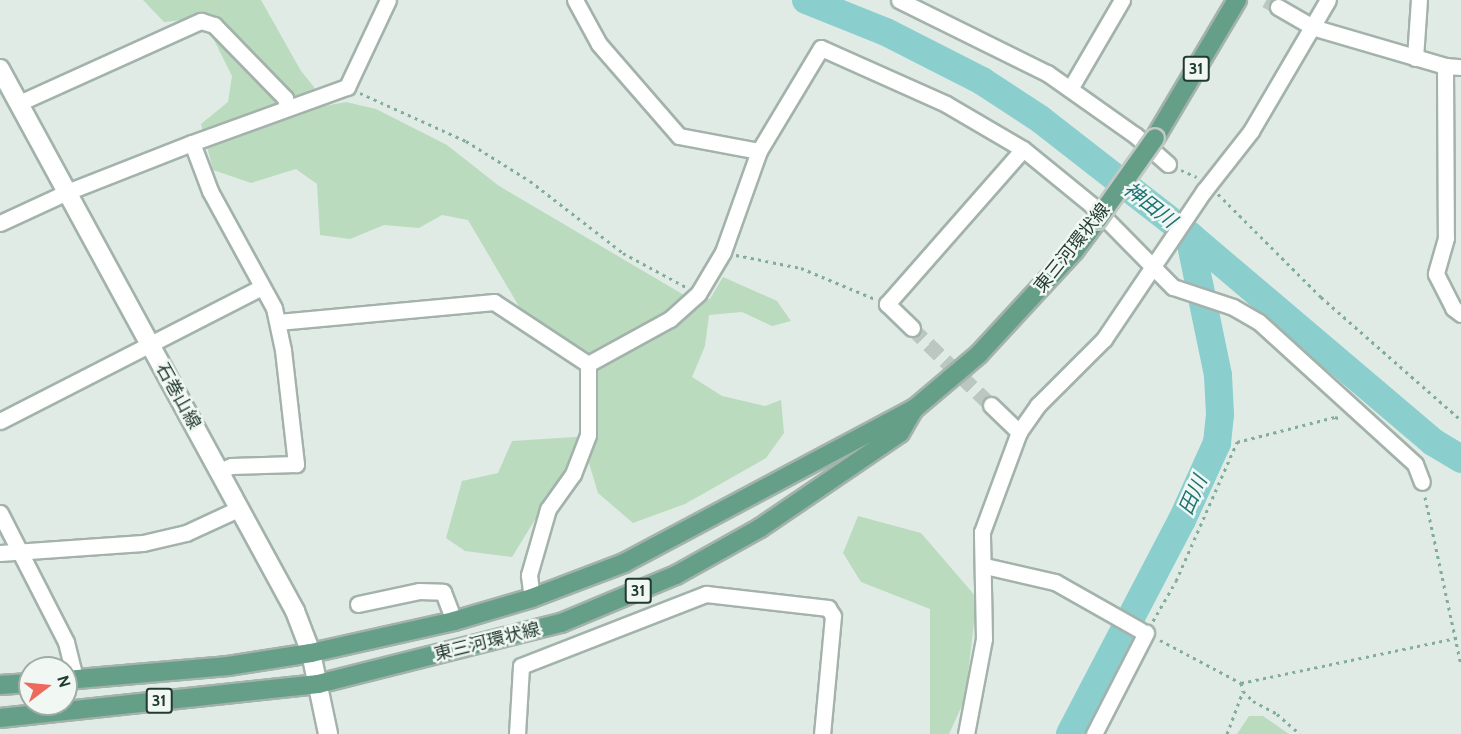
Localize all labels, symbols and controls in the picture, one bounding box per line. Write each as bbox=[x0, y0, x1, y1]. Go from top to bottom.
road number: 31 bbox=[1182, 56, 1210, 82]
water label: 神田川 bbox=[1119, 177, 1181, 233]
street label: 東三河環状線 bbox=[1030, 199, 1114, 297]
street label: 石巻山線 bbox=[151, 359, 205, 433]
water label: 田川 bbox=[1174, 472, 1212, 518]
road number: 31 bbox=[624, 578, 652, 604]
street label: 東三河環状線 bbox=[432, 618, 542, 666]
north arrow bbox=[18, 656, 78, 716]
text: N bbox=[53, 673, 75, 690]
road number: 31 bbox=[146, 688, 172, 714]

